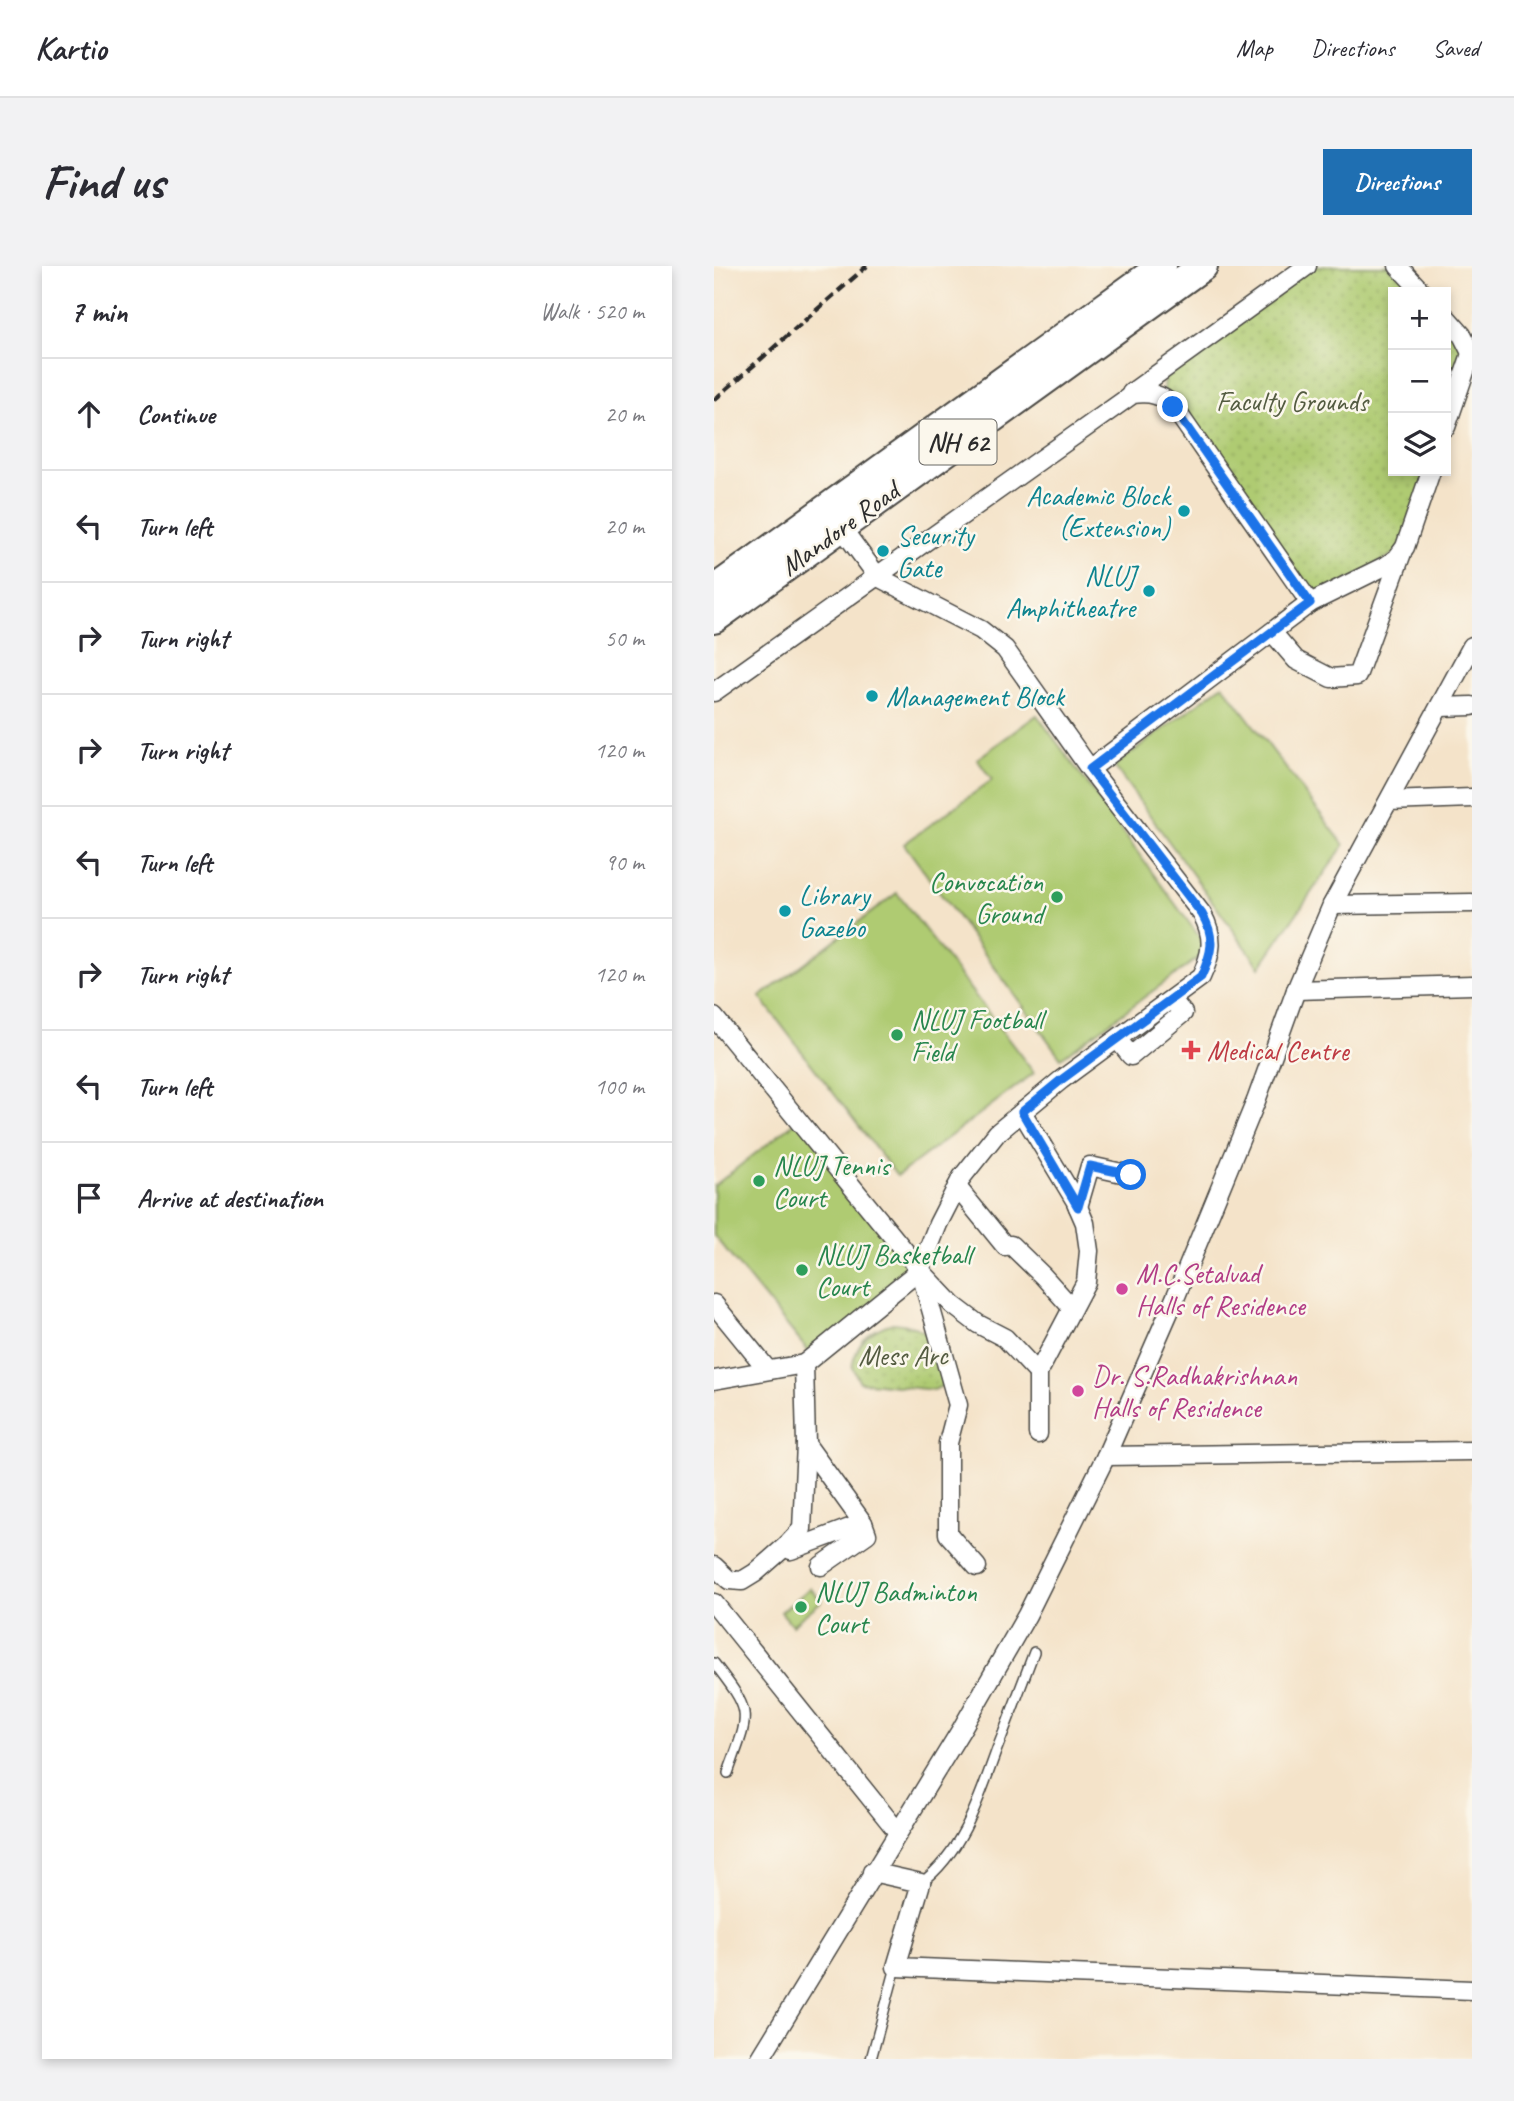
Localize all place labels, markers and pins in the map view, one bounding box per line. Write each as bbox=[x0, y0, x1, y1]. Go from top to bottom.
place label: Academic Block (Extension) bbox=[1026, 478, 1173, 545]
marker: Academic Block (Extension) bbox=[1176, 503, 1192, 519]
place label: Security Gate bbox=[897, 518, 976, 585]
marker: Security Gate bbox=[875, 543, 891, 559]
place label: NLUJ Amphitheatre bbox=[1006, 558, 1139, 625]
marker: NLUJ Amphitheatre bbox=[1141, 583, 1157, 599]
place label: Management Block bbox=[886, 679, 1066, 714]
marker: Management Block bbox=[864, 688, 880, 704]
place label: Convocation Ground bbox=[929, 864, 1047, 931]
place label: Library Gazebo bbox=[799, 878, 872, 945]
marker: Convocation Ground bbox=[1049, 889, 1065, 905]
marker: Library Gazebo bbox=[777, 903, 793, 919]
place label: NLUJ Football Field bbox=[911, 1002, 1048, 1069]
marker: NLUJ Football Field bbox=[889, 1027, 905, 1043]
place label: Medical Centre bbox=[1207, 1033, 1351, 1068]
marker: Medical Centre bbox=[1181, 1040, 1201, 1060]
place label: NLUJ Tennis Court bbox=[773, 1148, 892, 1215]
marker: NLUJ Tennis Court bbox=[751, 1173, 767, 1189]
place label: NLUJ Basketball Court bbox=[816, 1237, 977, 1304]
place label: M.C.Setalvad Halls of Residence bbox=[1136, 1256, 1307, 1323]
marker: NLUJ Basketball Court bbox=[794, 1262, 810, 1278]
marker: M.C.Setalvad Halls of Residence bbox=[1114, 1281, 1130, 1297]
place label: Dr. S.Radhakrishnan Halls of Residence bbox=[1092, 1358, 1298, 1425]
marker: Dr. S.Radhakrishnan Halls of Residence bbox=[1070, 1383, 1086, 1399]
place label: NLUJ Badminton Court bbox=[815, 1574, 977, 1641]
marker: NLUJ Badminton Court bbox=[793, 1599, 809, 1615]

